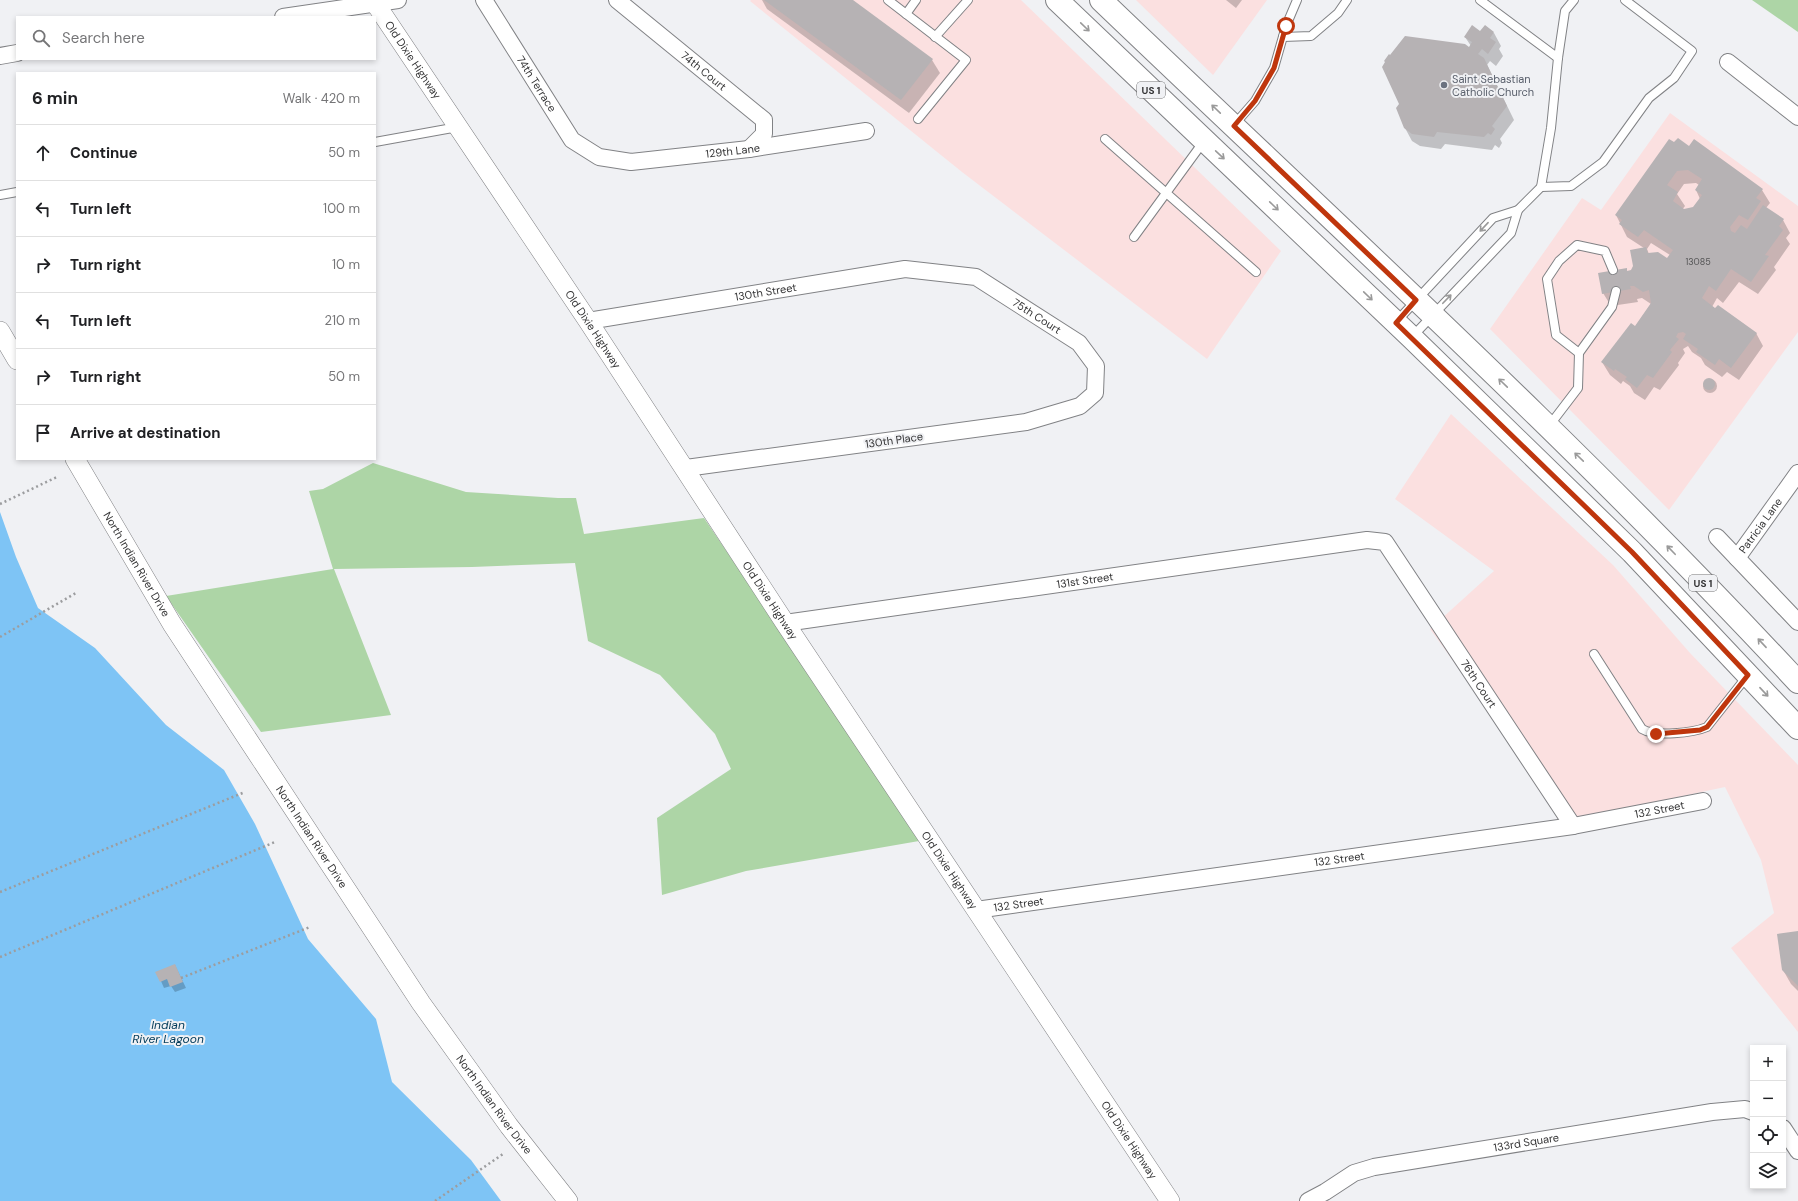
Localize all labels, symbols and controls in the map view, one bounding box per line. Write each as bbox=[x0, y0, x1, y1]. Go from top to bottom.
search box bbox=[16, 16, 376, 60]
route start bbox=[1277, 17, 1295, 35]
street label: Old Dixie Highway bbox=[382, 18, 444, 102]
one-way arrow bbox=[1080, 22, 1090, 31]
icon: search bbox=[30, 27, 52, 49]
text: Search here bbox=[62, 28, 145, 48]
street label: 74th Court bbox=[678, 48, 729, 94]
street label: 74th Terrace bbox=[514, 53, 560, 114]
place label: Saint Sebastian Catholic Church bbox=[1452, 72, 1534, 99]
marker: Saint Sebastian Catholic Church bbox=[1439, 80, 1449, 90]
road number: US 1 bbox=[1137, 82, 1165, 98]
text: 6 min bbox=[32, 87, 78, 109]
text: Walk · 420 m bbox=[283, 90, 360, 107]
one-way arrow bbox=[1211, 104, 1221, 114]
street label: 129th Lane bbox=[705, 140, 761, 161]
icon: ahead bbox=[32, 142, 54, 164]
text: Continue bbox=[70, 143, 138, 163]
text: 50 m bbox=[328, 144, 360, 161]
one-way arrow bbox=[1215, 150, 1225, 160]
icon: left bbox=[32, 198, 54, 220]
text: Turn left bbox=[70, 199, 131, 219]
text: 100 m bbox=[323, 200, 360, 217]
one-way arrow bbox=[1269, 202, 1279, 211]
one-way arrow bbox=[1479, 222, 1489, 232]
icon: right bbox=[32, 254, 54, 276]
text: Turn right bbox=[70, 255, 141, 275]
text: 10 m bbox=[332, 256, 360, 273]
house number: 13085 bbox=[1685, 256, 1711, 268]
street label: 130th Street bbox=[734, 280, 797, 304]
street label: Old Dixie Highway bbox=[562, 287, 624, 371]
one-way arrow bbox=[1363, 292, 1373, 301]
one-way arrow bbox=[1443, 294, 1452, 304]
street label: 75th Court bbox=[1010, 295, 1064, 337]
icon: left bbox=[32, 310, 54, 332]
text: Turn left bbox=[70, 311, 131, 331]
text: 210 m bbox=[325, 312, 360, 329]
icon: right bbox=[32, 366, 54, 388]
text: Turn right bbox=[70, 367, 141, 387]
text: 50 m bbox=[328, 368, 360, 385]
one-way arrow bbox=[1498, 379, 1508, 388]
icon: arrive bbox=[32, 422, 54, 444]
text: Arrive at destination bbox=[70, 423, 221, 443]
street label: 130th Place bbox=[864, 429, 924, 451]
one-way arrow bbox=[1575, 453, 1585, 462]
street label: Patricia Lane bbox=[1736, 495, 1785, 556]
street label: North Indian River Drive bbox=[100, 509, 173, 619]
one-way arrow bbox=[1667, 545, 1676, 555]
street label: Old Dixie Highway bbox=[740, 558, 801, 642]
street label: 131st Street bbox=[1056, 569, 1114, 591]
road number: US 1 bbox=[1689, 575, 1717, 591]
one-way arrow bbox=[1757, 638, 1767, 648]
street label: 76th Court bbox=[1458, 657, 1500, 711]
one-way arrow bbox=[1760, 687, 1769, 697]
route end bbox=[1647, 725, 1665, 743]
street label: North Indian River Drive bbox=[273, 783, 350, 891]
street label: 132 Street bbox=[1633, 798, 1686, 821]
street label: Old Dixie Highway bbox=[919, 828, 981, 912]
street label: 132 Street bbox=[1313, 848, 1365, 869]
street label: 132 Street bbox=[993, 894, 1045, 914]
water label: Indian River Lagoon bbox=[132, 1017, 204, 1047]
map controls bbox=[1750, 1045, 1786, 1189]
button: + bbox=[1750, 1045, 1786, 1081]
street label: North Indian River Drive bbox=[453, 1052, 535, 1157]
button: − bbox=[1750, 1081, 1786, 1117]
street label: Old Dixie Highway bbox=[1098, 1098, 1160, 1182]
button: locate bbox=[1750, 1117, 1786, 1153]
street label: 133rd Square bbox=[1493, 1130, 1560, 1154]
button: layers bbox=[1750, 1153, 1786, 1189]

